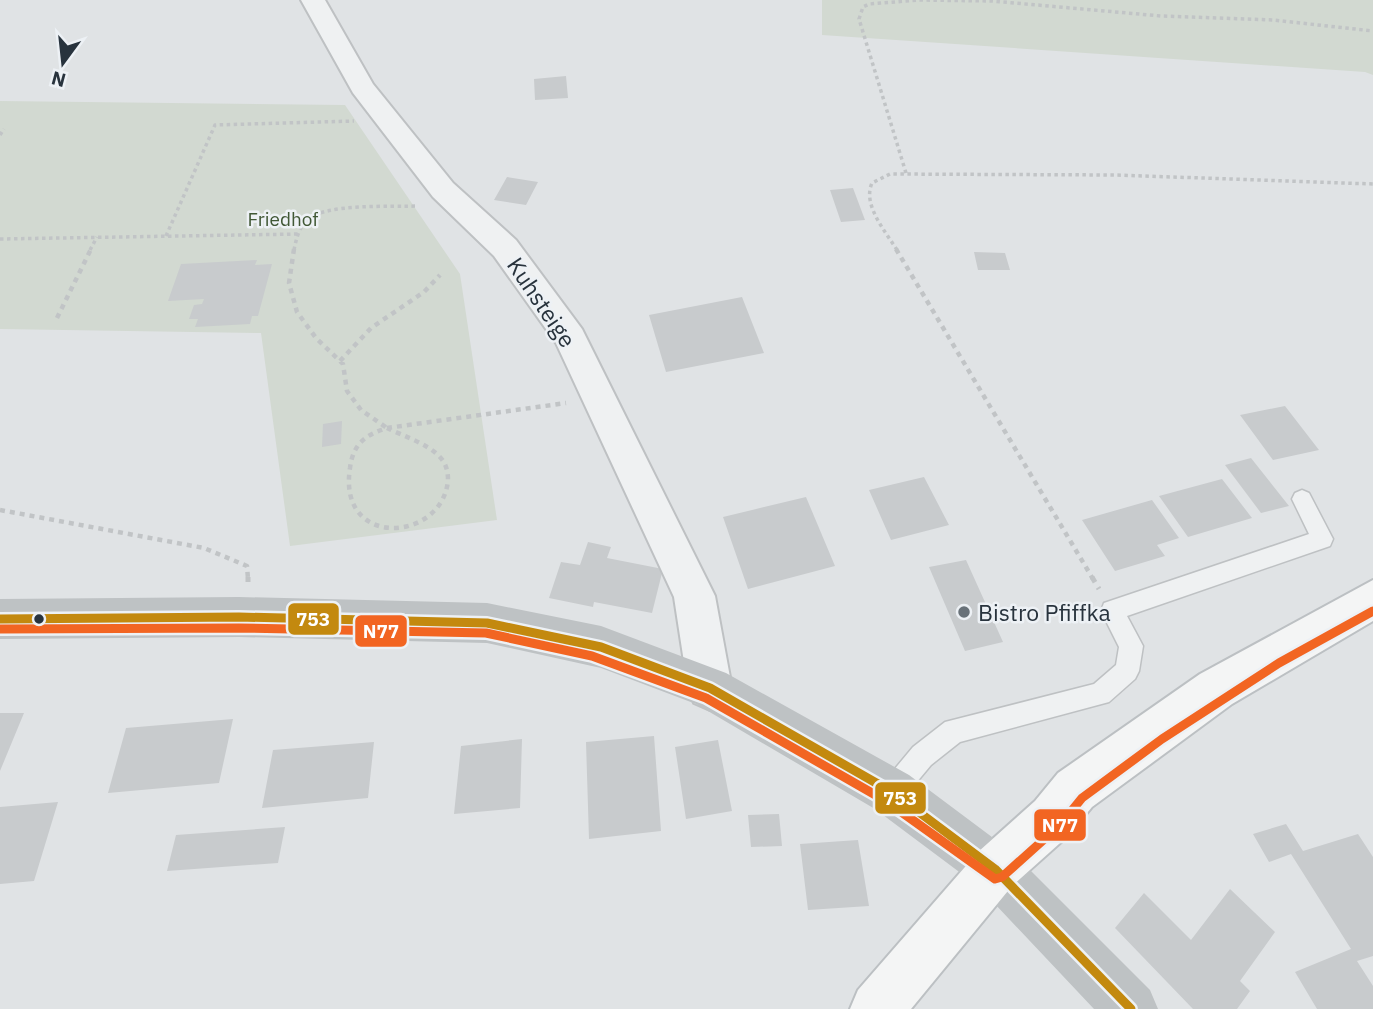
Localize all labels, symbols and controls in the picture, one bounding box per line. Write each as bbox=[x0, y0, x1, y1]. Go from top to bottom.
north arrow bbox=[28, 28, 98, 98]
text: N bbox=[49, 66, 68, 93]
park label: Friedhof bbox=[248, 207, 318, 231]
street label: Kuhsteige bbox=[501, 251, 583, 353]
place label: Bistro Pfiffka bbox=[978, 597, 1111, 627]
line badge: 753 bbox=[287, 602, 340, 636]
marker: Bistro Pfiffka bbox=[956, 604, 972, 620]
text: 753 bbox=[296, 607, 330, 631]
unlabelled marker bbox=[32, 612, 46, 626]
line badge: N77 bbox=[354, 614, 408, 648]
text: N77 bbox=[363, 619, 399, 643]
line badge: 753 bbox=[874, 781, 927, 815]
text: 753 bbox=[883, 786, 917, 810]
line badge: N77 bbox=[1033, 808, 1087, 842]
text: N77 bbox=[1042, 813, 1078, 837]

